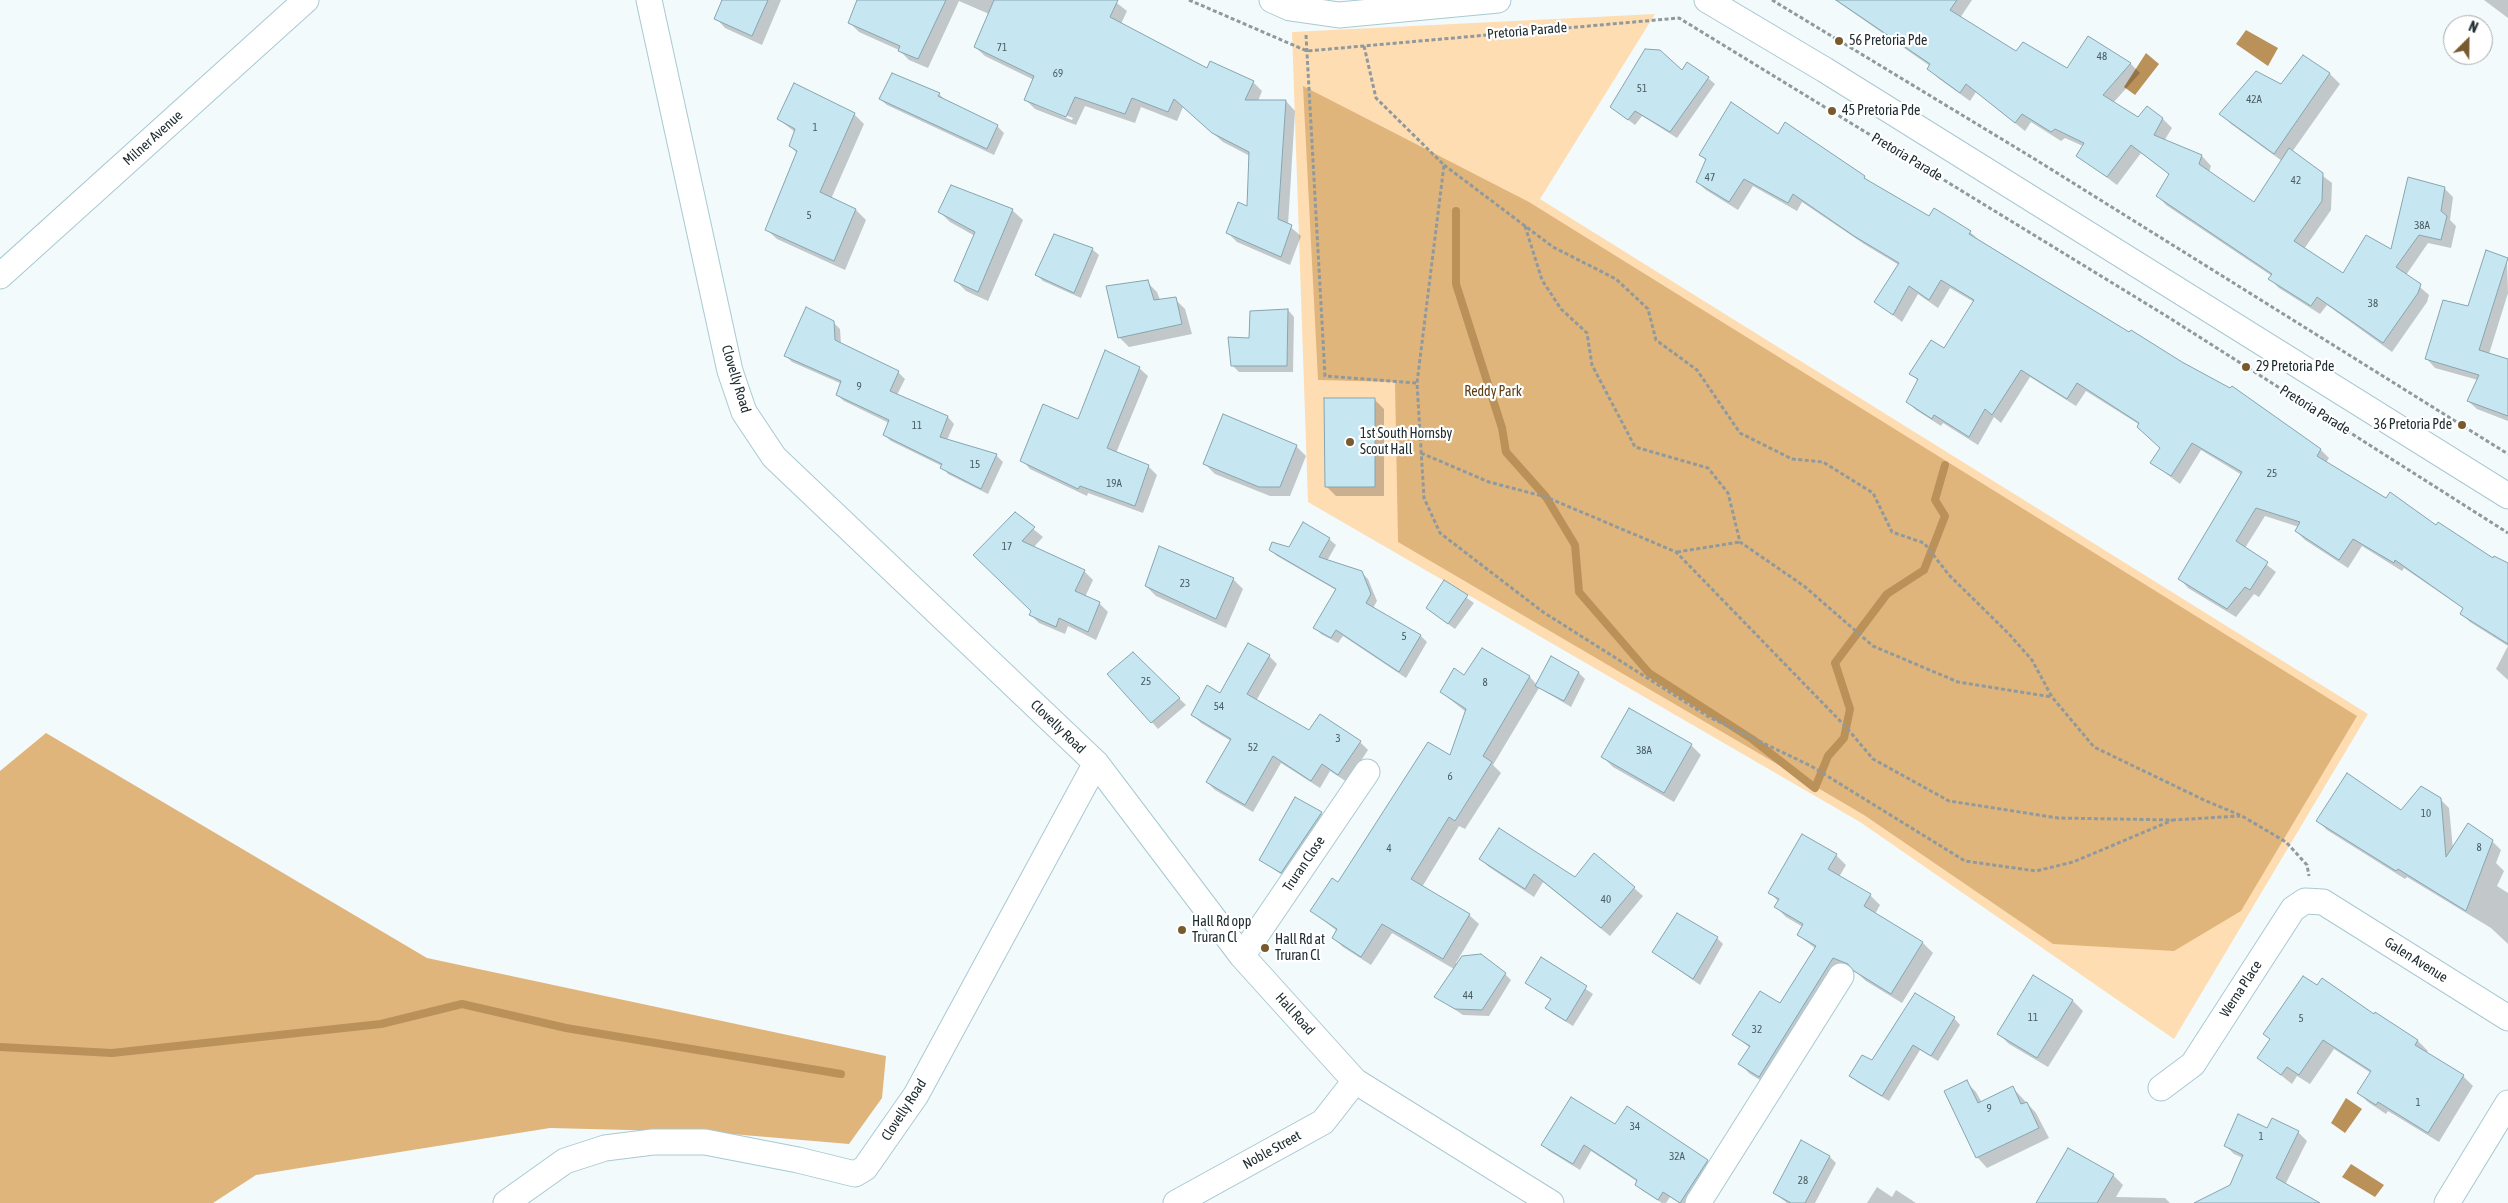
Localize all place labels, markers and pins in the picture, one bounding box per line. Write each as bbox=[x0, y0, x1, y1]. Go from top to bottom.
place label: 56 Pretoria Pde bbox=[1849, 33, 1927, 49]
marker: 56 Pretoria Pde bbox=[1833, 35, 1845, 47]
place label: 45 Pretoria Pde bbox=[1842, 103, 1920, 119]
marker: 45 Pretoria Pde bbox=[1826, 105, 1838, 117]
place label: 29 Pretoria Pde bbox=[2256, 359, 2334, 375]
marker: 29 Pretoria Pde bbox=[2240, 361, 2252, 373]
place label: 36 Pretoria Pde bbox=[2374, 417, 2452, 433]
marker: 36 Pretoria Pde bbox=[2456, 419, 2468, 431]
place label: 1st South Hornsby Scout Hall bbox=[1360, 426, 1452, 458]
marker: 1st South Hornsby Scout Hall bbox=[1344, 436, 1356, 448]
place label: Hall Rd opp Truran Cl bbox=[1192, 914, 1251, 946]
marker: Hall Rd opp Truran Cl bbox=[1176, 924, 1188, 936]
place label: Hall Rd at Truran Cl bbox=[1275, 932, 1325, 964]
marker: Hall Rd at Truran Cl bbox=[1259, 942, 1271, 954]

